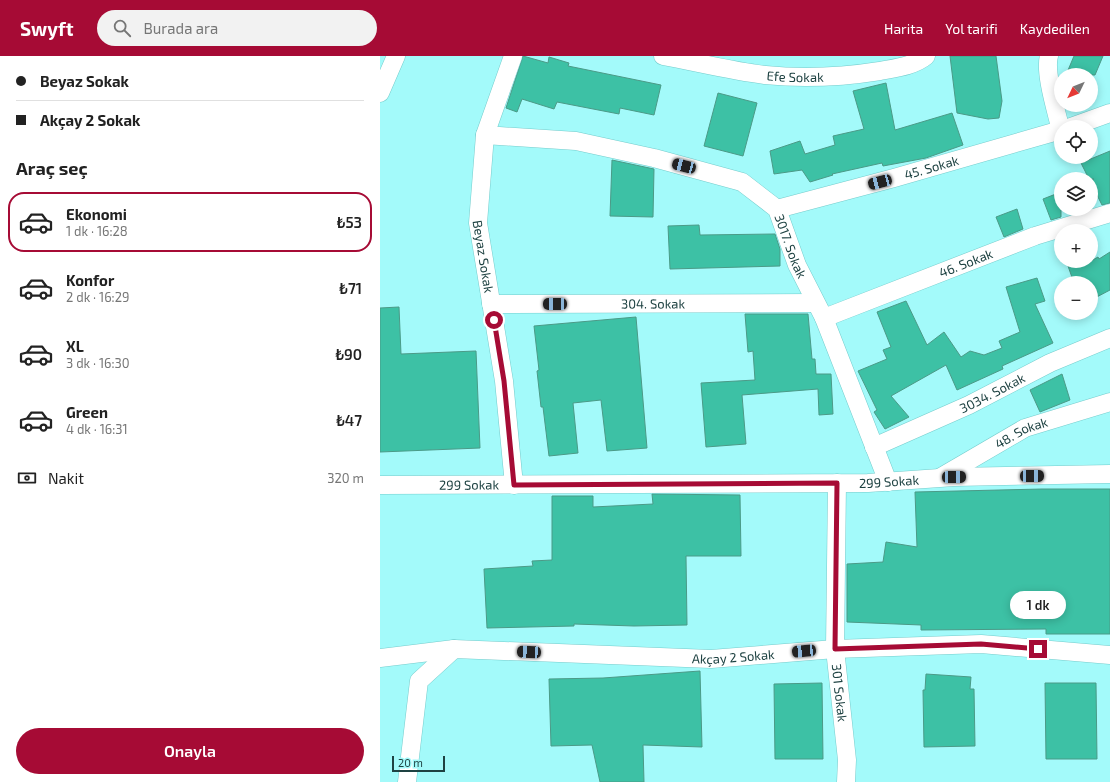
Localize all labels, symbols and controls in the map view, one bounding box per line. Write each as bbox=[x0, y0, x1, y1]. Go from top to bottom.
search box bbox=[97, 10, 377, 46]
text: Swyft bbox=[20, 17, 73, 40]
icon: search bbox=[111, 17, 133, 39]
text: Burada ara bbox=[143, 19, 218, 37]
text: Harita bbox=[884, 20, 923, 37]
text: Yol tarifi bbox=[945, 20, 998, 37]
text: Kaydedilen bbox=[1020, 20, 1090, 37]
street label: Efe Sokak bbox=[766, 67, 824, 85]
north arrow bbox=[1054, 68, 1098, 112]
map controls bbox=[1054, 68, 1098, 320]
text: Beyaz Sokak bbox=[40, 72, 129, 90]
text: Akçay 2 Sokak bbox=[40, 111, 140, 129]
button: locate bbox=[1054, 120, 1098, 164]
street label: 45. Sokak bbox=[902, 152, 961, 183]
text: Araç seç bbox=[16, 157, 88, 179]
car bbox=[671, 157, 697, 175]
button: layers bbox=[1054, 172, 1098, 216]
car bbox=[867, 173, 893, 191]
icon: car bbox=[18, 204, 54, 240]
text: Ekonomi bbox=[66, 205, 127, 223]
street label: 3017. Sokak bbox=[771, 212, 811, 281]
text: ₺53 bbox=[337, 213, 362, 231]
street label: Beyaz Sokak bbox=[470, 219, 497, 294]
text: 1 dk · 16:28 bbox=[66, 223, 128, 239]
button: + bbox=[1054, 224, 1098, 268]
street label: 46. Sokak bbox=[936, 245, 995, 281]
icon: car bbox=[18, 270, 54, 306]
text: Konfor bbox=[66, 271, 114, 289]
button: − bbox=[1054, 276, 1098, 320]
text: ₺71 bbox=[339, 279, 362, 297]
text: 2 dk · 16:29 bbox=[66, 289, 129, 305]
street label: 304. Sokak bbox=[621, 295, 685, 312]
car bbox=[543, 298, 567, 310]
route start bbox=[485, 311, 503, 329]
icon: car bbox=[18, 336, 54, 372]
text: XL bbox=[66, 337, 84, 355]
text: ₺90 bbox=[335, 345, 362, 363]
text: 3 dk · 16:30 bbox=[66, 355, 130, 371]
street label: 3034. Sokak bbox=[957, 369, 1028, 416]
icon: car bbox=[18, 402, 54, 438]
text: Green bbox=[66, 403, 108, 421]
text: ₺47 bbox=[336, 411, 362, 429]
street label: 48. Sokak bbox=[992, 413, 1050, 452]
text: 4 dk · 16:31 bbox=[66, 421, 128, 437]
icon: cash bbox=[16, 467, 38, 489]
text: Nakit bbox=[48, 469, 84, 487]
text: 320 m bbox=[327, 470, 364, 486]
car bbox=[1020, 470, 1044, 482]
street label: 299 Sokak bbox=[859, 471, 920, 491]
car bbox=[942, 471, 966, 483]
street label: 299 Sokak bbox=[439, 477, 499, 493]
callout: 1 dk bbox=[1010, 591, 1066, 619]
text: 1 dk bbox=[1027, 597, 1049, 613]
route end bbox=[1029, 640, 1047, 658]
car bbox=[792, 644, 816, 658]
car bbox=[517, 645, 541, 659]
street label: Akçay 2 Sokak bbox=[692, 646, 775, 668]
street label: 301 Sokak bbox=[829, 663, 851, 723]
button: Onayla bbox=[16, 728, 364, 774]
scale bar bbox=[392, 754, 445, 773]
text: 20 m bbox=[398, 756, 423, 769]

